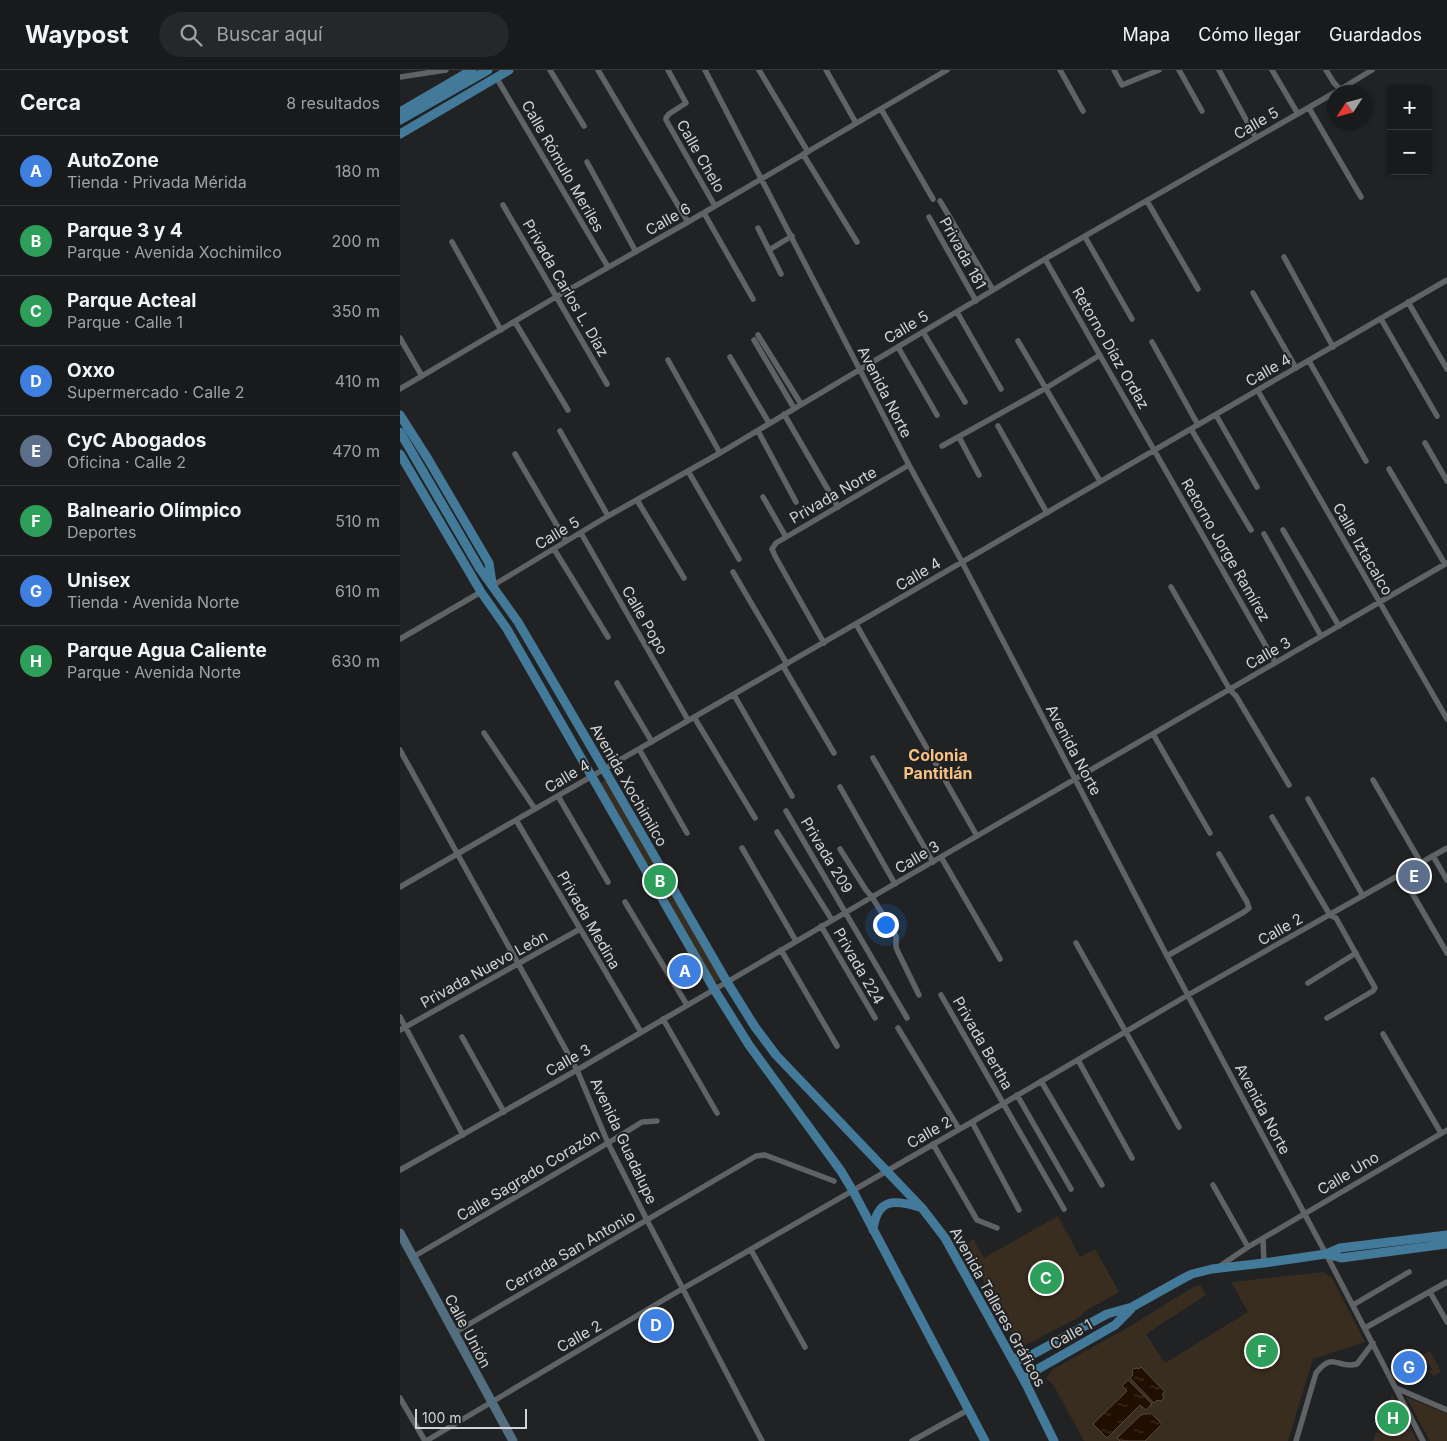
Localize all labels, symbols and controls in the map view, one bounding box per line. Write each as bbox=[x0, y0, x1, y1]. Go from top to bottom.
search box bbox=[159, 12, 509, 57]
text: Waypost bbox=[25, 20, 129, 49]
icon: search bbox=[177, 21, 205, 49]
text: Buscar aquí bbox=[217, 23, 323, 46]
text: Mapa bbox=[1123, 24, 1170, 45]
text: Cómo llegar bbox=[1198, 24, 1301, 45]
text: Guardados bbox=[1329, 24, 1422, 45]
north arrow bbox=[1327, 85, 1372, 130]
map controls bbox=[1387, 85, 1432, 175]
button: + bbox=[1387, 85, 1432, 130]
text: Cerca bbox=[20, 90, 81, 115]
text: 8 resultados bbox=[286, 93, 380, 113]
street label: Calle Rómulo Meriles bbox=[518, 97, 609, 235]
street label: Calle 5 bbox=[1230, 103, 1282, 143]
street label: Calle Chelo bbox=[673, 116, 729, 196]
button: − bbox=[1387, 130, 1432, 175]
text: AutoZone bbox=[67, 149, 159, 172]
text: A bbox=[30, 161, 42, 181]
text: 180 m bbox=[335, 161, 380, 181]
text: Tienda · Privada Mérida bbox=[67, 172, 247, 192]
street label: Calle 6 bbox=[642, 199, 694, 239]
street label: Privada 181 bbox=[935, 214, 991, 292]
street label: Privada Carlos L. Díaz bbox=[519, 216, 613, 360]
text: Parque 3 y 4 bbox=[67, 219, 183, 242]
text: B bbox=[31, 231, 41, 251]
text: 200 m bbox=[332, 231, 380, 251]
text: Parque · Avenida Xochimilco bbox=[67, 242, 282, 262]
street label: Retorno Díaz Ordaz bbox=[1068, 283, 1154, 413]
text: Parque Acteal bbox=[67, 289, 196, 312]
text: C bbox=[30, 301, 42, 321]
text: 350 m bbox=[332, 301, 380, 321]
street label: Calle 5 bbox=[880, 306, 932, 348]
text: Parque · Calle 1 bbox=[67, 312, 183, 332]
street label: Avenida Norte bbox=[854, 343, 916, 441]
street label: Calle 4 bbox=[1242, 349, 1294, 391]
text: Oxxo bbox=[67, 359, 115, 382]
text: D bbox=[30, 371, 42, 391]
text: 410 m bbox=[335, 371, 380, 391]
text: Supermercado · Calle 2 bbox=[67, 382, 245, 402]
text: CyC Abogados bbox=[67, 429, 206, 452]
text: E bbox=[31, 441, 41, 461]
text: 470 m bbox=[332, 441, 380, 461]
text: Oficina · Calle 2 bbox=[67, 452, 186, 472]
street label: Privada Norte bbox=[786, 462, 880, 528]
street label: Retorno Jorge Ramírez bbox=[1177, 475, 1275, 625]
text: Balneario Olímpico bbox=[67, 499, 242, 522]
street label: Calle Iztacalco bbox=[1329, 499, 1397, 599]
text: F bbox=[31, 511, 41, 531]
text: 510 m bbox=[335, 511, 380, 531]
street label: Calle 5 bbox=[531, 512, 583, 554]
text: Deportes bbox=[67, 522, 136, 542]
street label: Calle 4 bbox=[892, 553, 944, 595]
text: Unisex bbox=[67, 569, 131, 592]
text: G bbox=[30, 581, 42, 601]
text: 610 m bbox=[335, 581, 380, 601]
street label: Calle Popo bbox=[618, 582, 672, 658]
text: Tienda · Avenida Norte bbox=[67, 592, 239, 612]
street label: Calle 3 bbox=[1242, 633, 1294, 673]
text: Parque Agua Caliente bbox=[67, 639, 267, 662]
text: H bbox=[30, 651, 42, 671]
text: 630 m bbox=[332, 651, 380, 671]
text: Parque · Avenida Norte bbox=[67, 662, 241, 682]
street label: Avenida Norte bbox=[1042, 701, 1106, 799]
street label: Avenida Xochimilco bbox=[586, 720, 672, 850]
district label: Colonia Pantitlán bbox=[903, 745, 973, 783]
street label: Calle 4 bbox=[541, 755, 593, 797]
street label: Privada 209 bbox=[797, 813, 857, 897]
street label: Calle 3 bbox=[891, 836, 943, 878]
pin: E bbox=[1398, 857, 1430, 895]
pin: B bbox=[644, 862, 676, 900]
street label: Privada Medina bbox=[553, 868, 625, 972]
street label: Calle 2 bbox=[1254, 909, 1306, 949]
your location bbox=[873, 912, 899, 938]
street label: Privada 224 bbox=[829, 924, 889, 1008]
street label: Privada Nuevo León bbox=[417, 926, 551, 1012]
pin: A bbox=[669, 952, 701, 990]
street label: Privada Bertha bbox=[949, 993, 1017, 1093]
street label: Calle 3 bbox=[542, 1040, 594, 1080]
street label: Avenida Norte bbox=[1231, 1060, 1295, 1158]
street label: Avenida Guadalupe bbox=[586, 1075, 662, 1207]
street label: Calle 2 bbox=[903, 1112, 955, 1152]
street label: Calle Sagrado Corazón bbox=[453, 1125, 603, 1225]
street label: Calle Uno bbox=[1314, 1147, 1382, 1199]
street label: Cerrada San Antonio bbox=[502, 1206, 638, 1296]
street label: Avenida Talleres Gráficos bbox=[946, 1224, 1050, 1390]
pin: C bbox=[1030, 1259, 1062, 1297]
street label: Calle Unión bbox=[441, 1291, 495, 1371]
pin: D bbox=[640, 1306, 672, 1344]
street label: Calle 1 bbox=[1046, 1315, 1096, 1353]
street label: Calle 2 bbox=[553, 1316, 605, 1356]
pin: F bbox=[1246, 1332, 1278, 1370]
pin: G bbox=[1393, 1348, 1425, 1386]
pin: H bbox=[1377, 1399, 1409, 1437]
scale bar bbox=[415, 1406, 528, 1429]
text: 100 m bbox=[422, 1409, 462, 1426]

